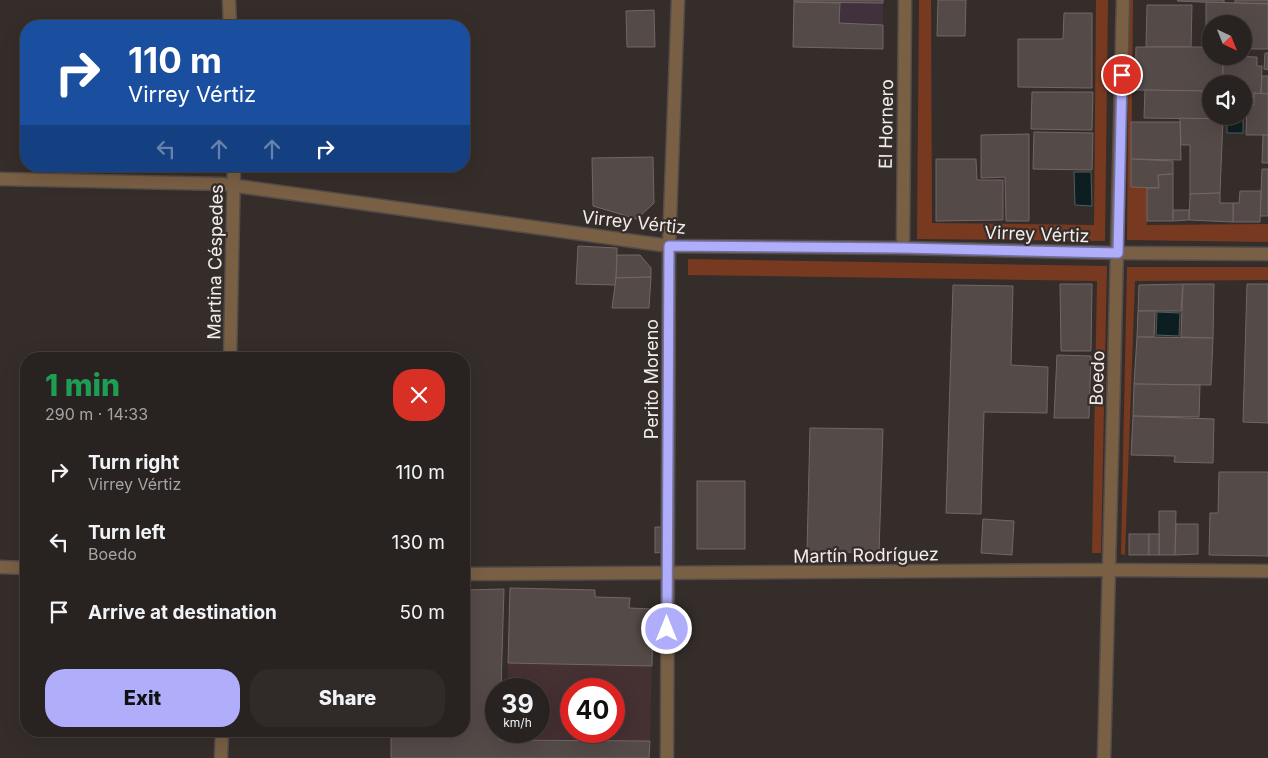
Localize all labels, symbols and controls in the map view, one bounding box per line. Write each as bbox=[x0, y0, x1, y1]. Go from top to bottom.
north arrow bbox=[1202, 15, 1252, 65]
map controls bbox=[1202, 15, 1252, 125]
text: 110 m bbox=[128, 39, 222, 81]
icon: right bbox=[45, 40, 110, 105]
pin bbox=[1101, 54, 1143, 96]
icon: arrive bbox=[1108, 61, 1136, 89]
button: sound bbox=[1202, 75, 1252, 125]
street label: El Hornero bbox=[875, 79, 897, 169]
text: Virrey Vértiz bbox=[128, 81, 256, 107]
icon: left bbox=[152, 135, 180, 163]
icon: ahead bbox=[205, 135, 233, 163]
icon: ahead bbox=[258, 135, 286, 163]
icon: right bbox=[311, 135, 339, 163]
street label: Martina Céspedes bbox=[203, 184, 227, 340]
street label: Virrey Vértiz bbox=[581, 206, 687, 238]
street label: Virrey Vértiz bbox=[984, 222, 1090, 246]
street label: Perito Moreno bbox=[641, 319, 662, 439]
street label: Boedo bbox=[1086, 350, 1108, 406]
text: 1 min bbox=[45, 367, 120, 403]
button: close bbox=[393, 369, 445, 421]
text: 290 m · 14:33 bbox=[45, 404, 148, 424]
text: Turn right bbox=[88, 451, 179, 474]
icon: right bbox=[45, 458, 73, 486]
text: 110 m bbox=[396, 461, 445, 484]
text: Virrey Vértiz bbox=[88, 474, 181, 494]
text: Turn left bbox=[88, 521, 166, 544]
icon: left bbox=[45, 528, 73, 556]
text: 130 m bbox=[392, 531, 445, 554]
street label: Martín Rodríguez bbox=[793, 543, 939, 567]
text: Boedo bbox=[88, 544, 137, 564]
icon: arrive bbox=[45, 598, 73, 626]
text: Arrive at destination bbox=[88, 601, 277, 624]
text: 50 m bbox=[399, 601, 445, 624]
position arrow bbox=[640, 602, 692, 654]
button: Exit bbox=[45, 669, 240, 727]
button: Share bbox=[250, 669, 445, 727]
speed limit sign: 40 bbox=[560, 678, 625, 743]
text: 39 bbox=[501, 689, 534, 719]
text: km/h bbox=[503, 715, 532, 730]

